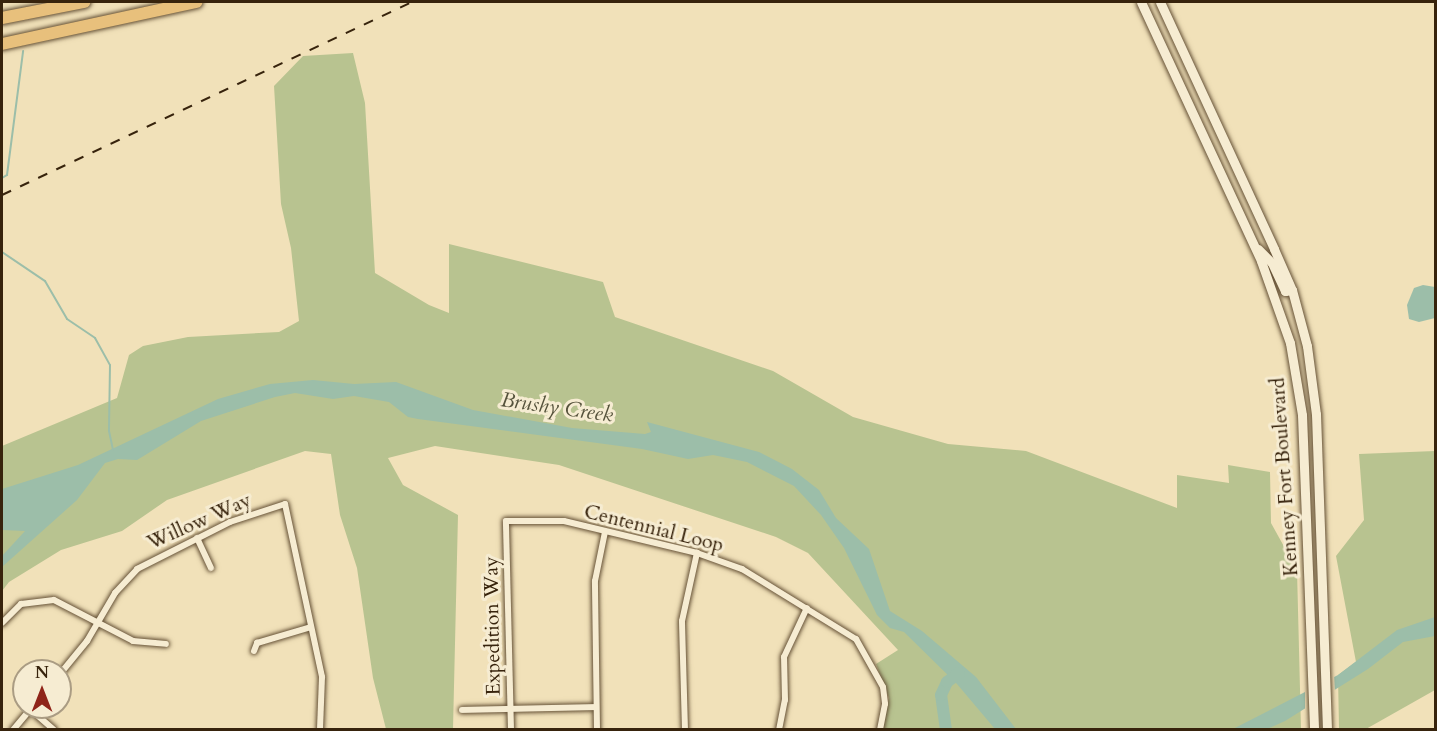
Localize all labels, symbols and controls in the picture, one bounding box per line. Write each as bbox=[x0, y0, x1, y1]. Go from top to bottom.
street label: Kenney Fort Boulevard bbox=[1265, 377, 1303, 577]
water label: Brushy Creek bbox=[499, 388, 615, 428]
street label: Willow Way bbox=[143, 487, 255, 555]
street label: Centennial Loop bbox=[582, 499, 726, 557]
street label: Expedition Way bbox=[479, 556, 505, 696]
north arrow bbox=[12, 659, 72, 719]
text: N bbox=[35, 662, 49, 684]

